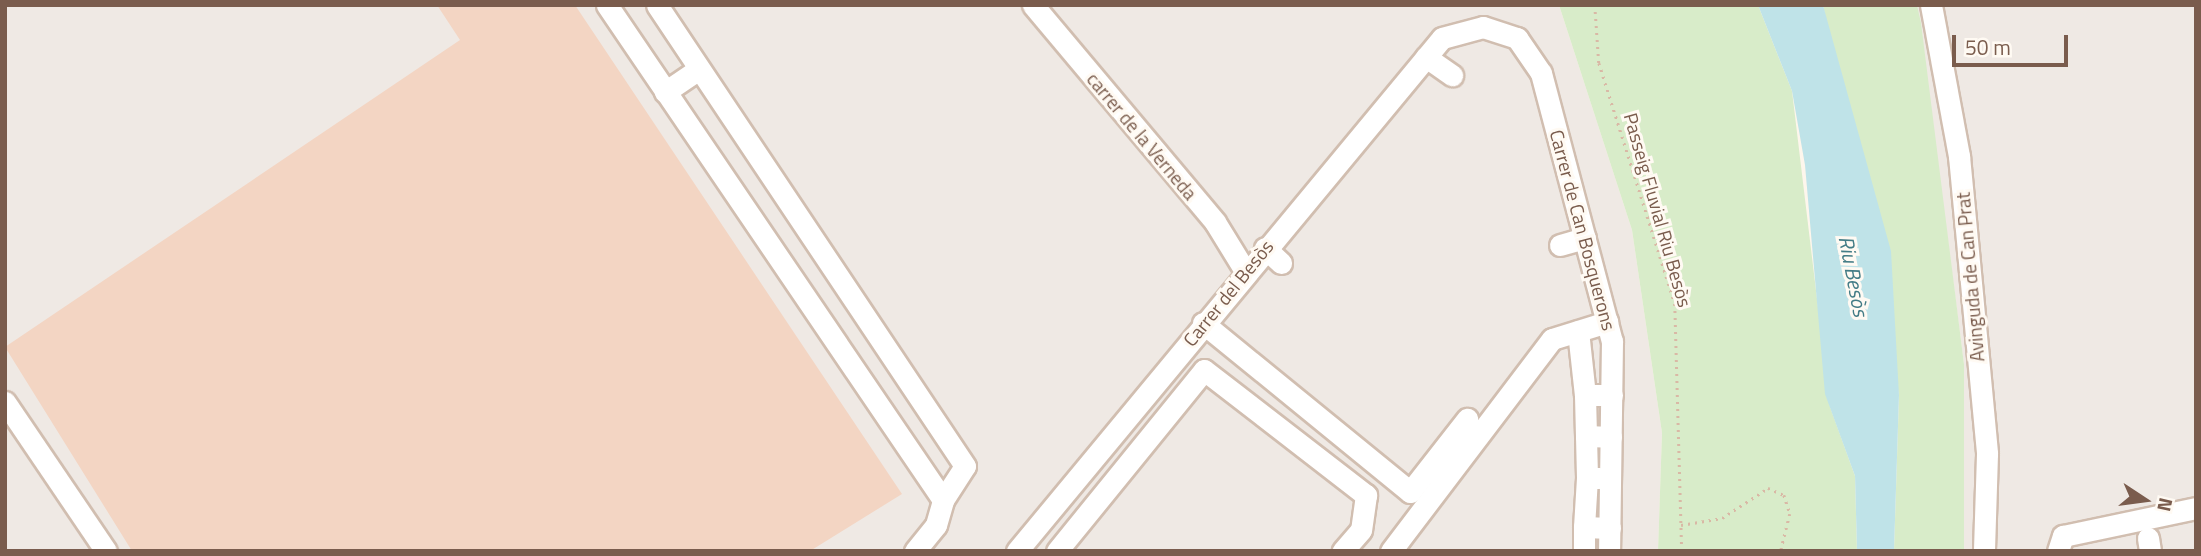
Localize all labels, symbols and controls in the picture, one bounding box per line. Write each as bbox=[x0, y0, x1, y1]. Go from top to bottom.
scale bar bbox=[1956, 21, 2072, 65]
text: 50 m bbox=[1965, 31, 2011, 63]
street label: carrer de la Verneda bbox=[1082, 68, 1202, 204]
street label: Passeig Fluvial Riu Besòs bbox=[1619, 110, 1697, 310]
street label: Carrer de Can Bosquerons bbox=[1545, 127, 1621, 333]
street label: Avinguda de Can Prat bbox=[1951, 191, 1989, 363]
water label: Riu Besòs bbox=[1834, 234, 1874, 318]
street label: Carrer del Besòs bbox=[1178, 235, 1278, 351]
north arrow bbox=[2110, 465, 2180, 535]
text: N bbox=[2150, 495, 2182, 515]

